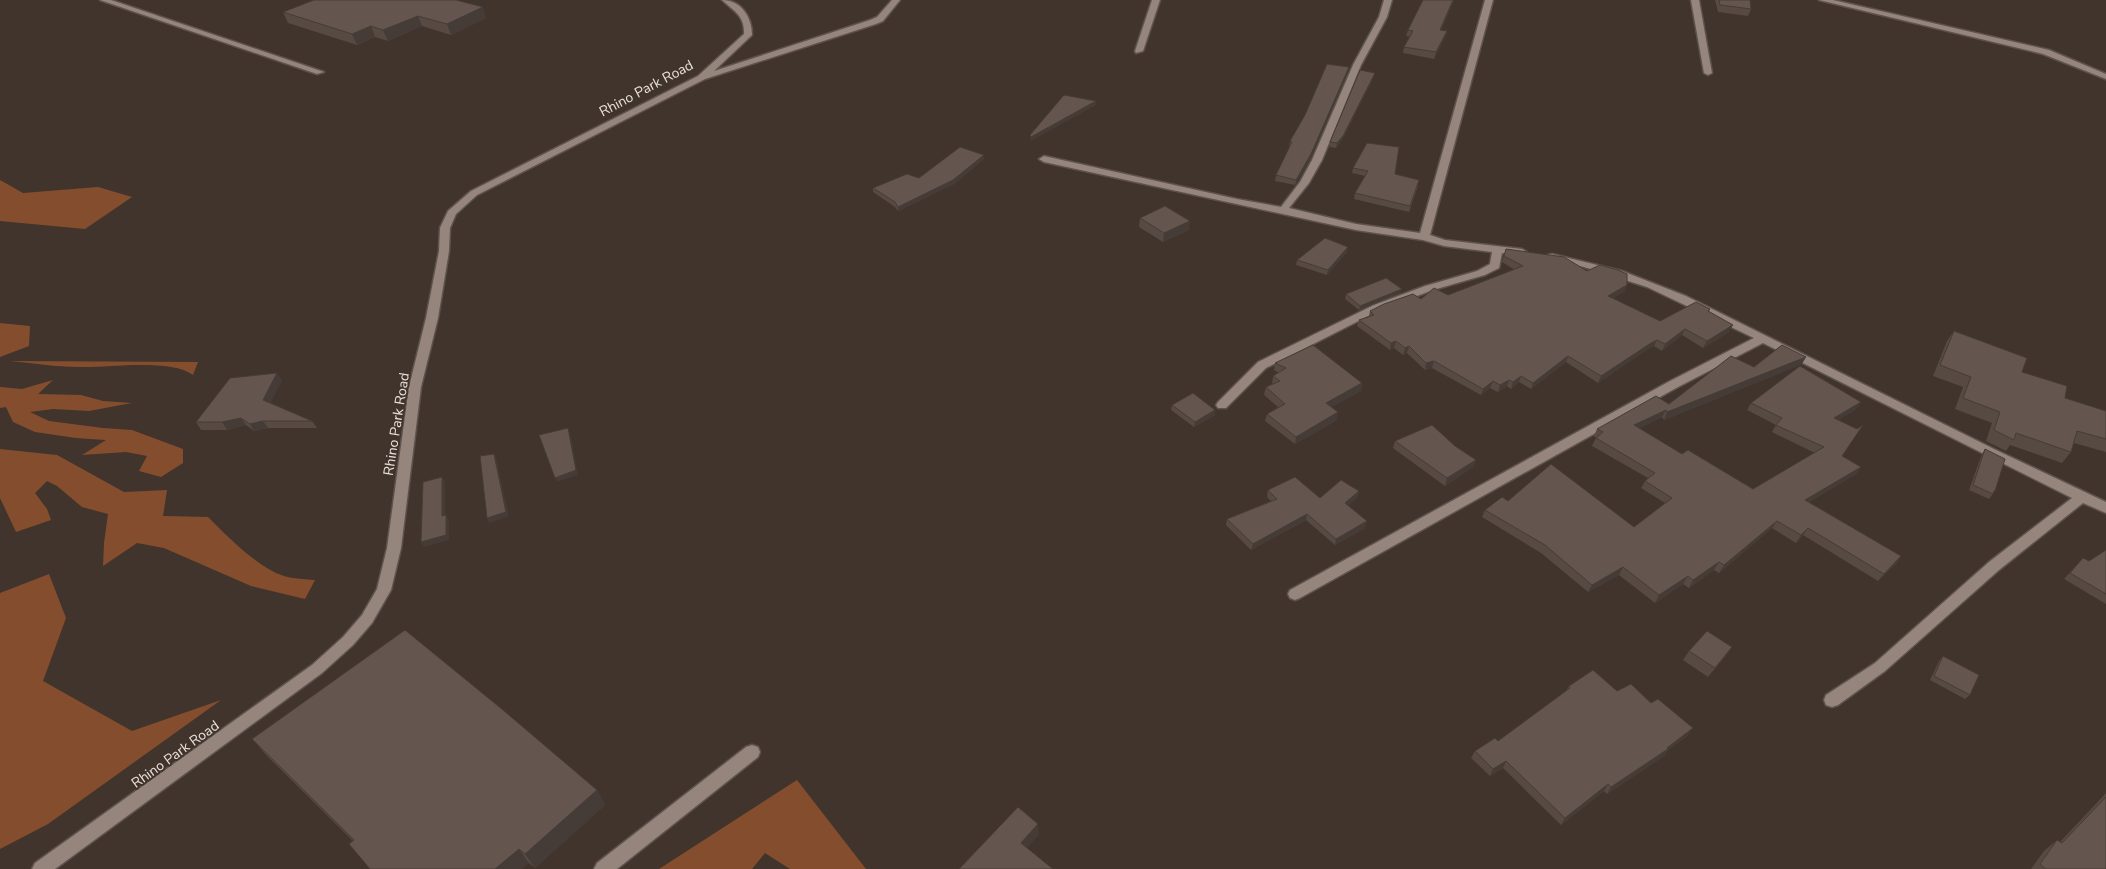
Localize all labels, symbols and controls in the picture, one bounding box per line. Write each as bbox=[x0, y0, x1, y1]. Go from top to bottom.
street label: Rhino Park Road bbox=[596, 56, 697, 121]
street label: Rhino Park Road bbox=[379, 371, 414, 477]
street label: Rhino Park Road bbox=[128, 716, 223, 793]

